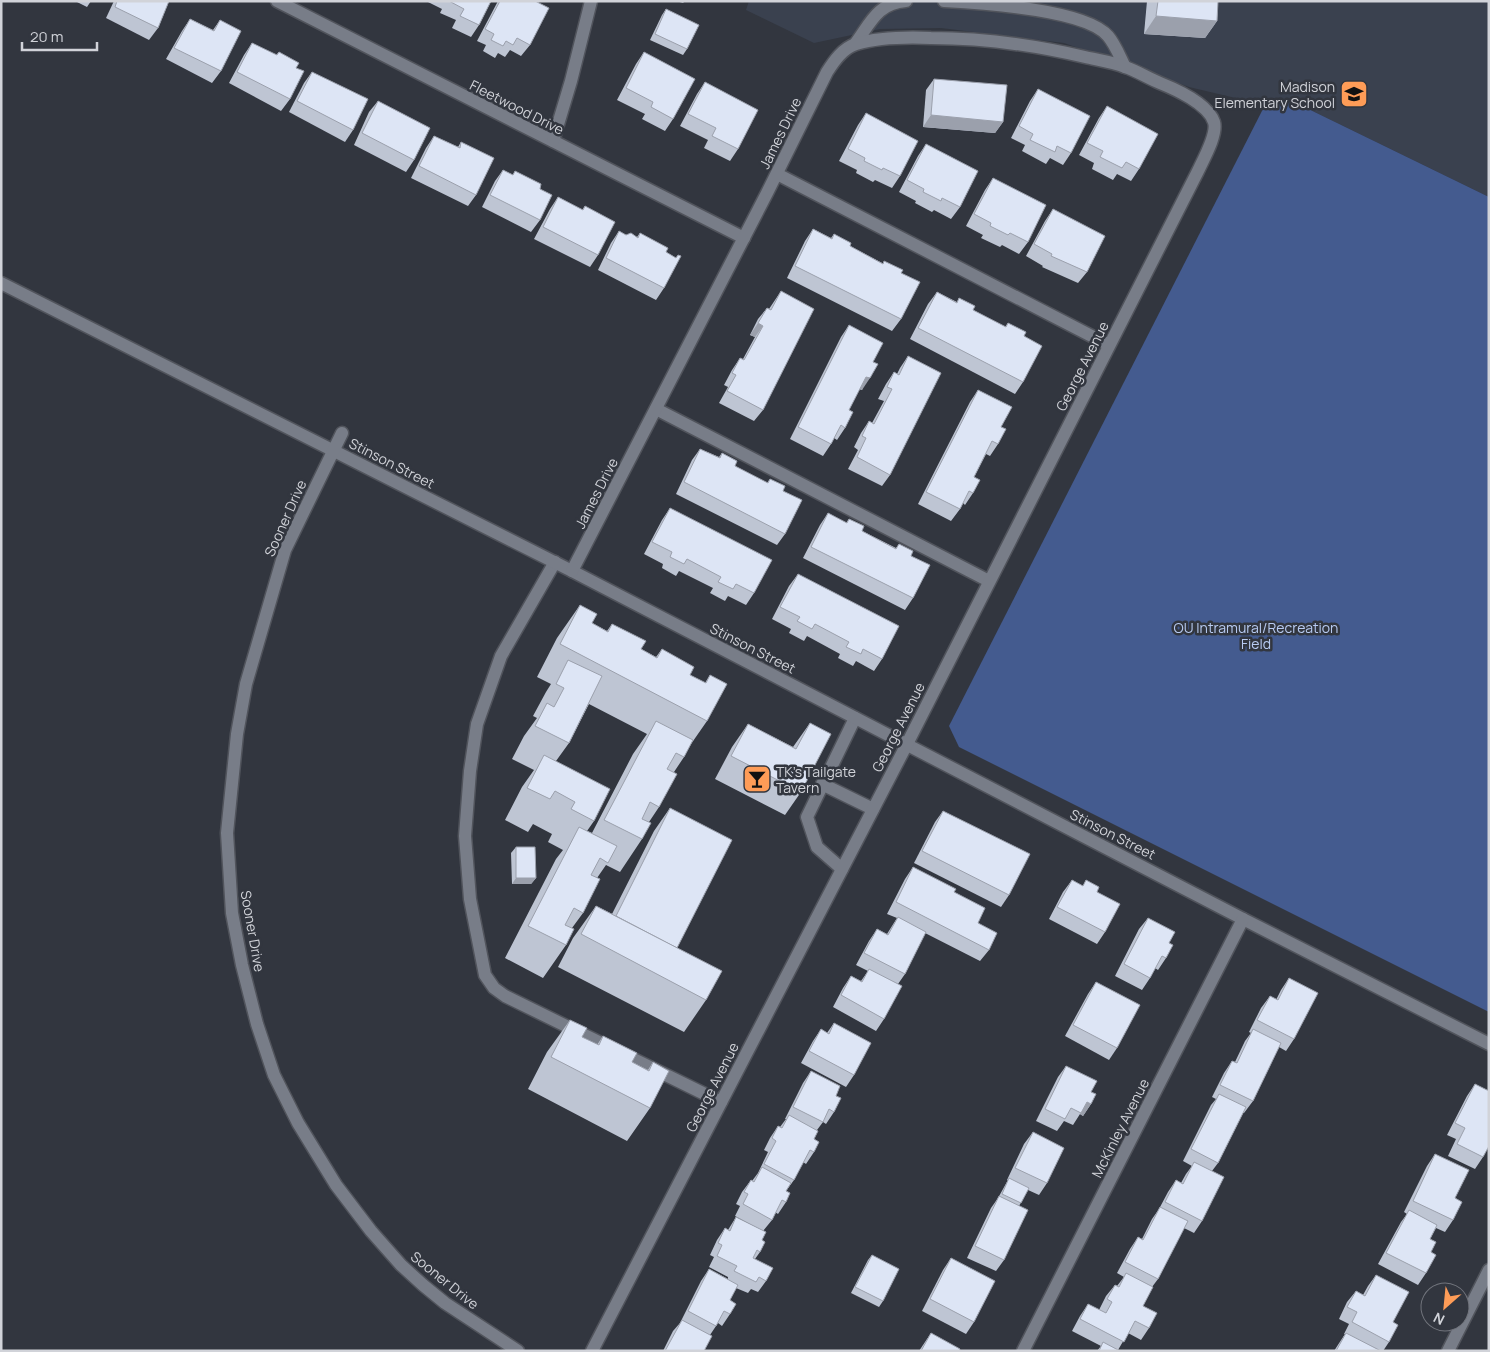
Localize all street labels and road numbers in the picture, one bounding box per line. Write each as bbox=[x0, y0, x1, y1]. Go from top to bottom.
street label: Fleetwood Drive bbox=[467, 75, 567, 139]
street label: James Drive bbox=[755, 94, 805, 172]
street label: George Avenue bbox=[1051, 318, 1113, 414]
street label: Stinson Street bbox=[346, 433, 438, 493]
street label: James Drive bbox=[570, 454, 622, 532]
street label: Sooner Drive bbox=[260, 477, 310, 559]
street label: Stinson Street bbox=[707, 618, 799, 678]
street label: George Avenue bbox=[867, 679, 929, 775]
street label: Stinson Street bbox=[1067, 804, 1159, 864]
street label: Sooner Drive bbox=[237, 889, 269, 973]
street label: George Avenue bbox=[681, 1039, 743, 1135]
street label: McKinley Avenue bbox=[1087, 1075, 1153, 1181]
street label: Sooner Drive bbox=[407, 1247, 483, 1313]

